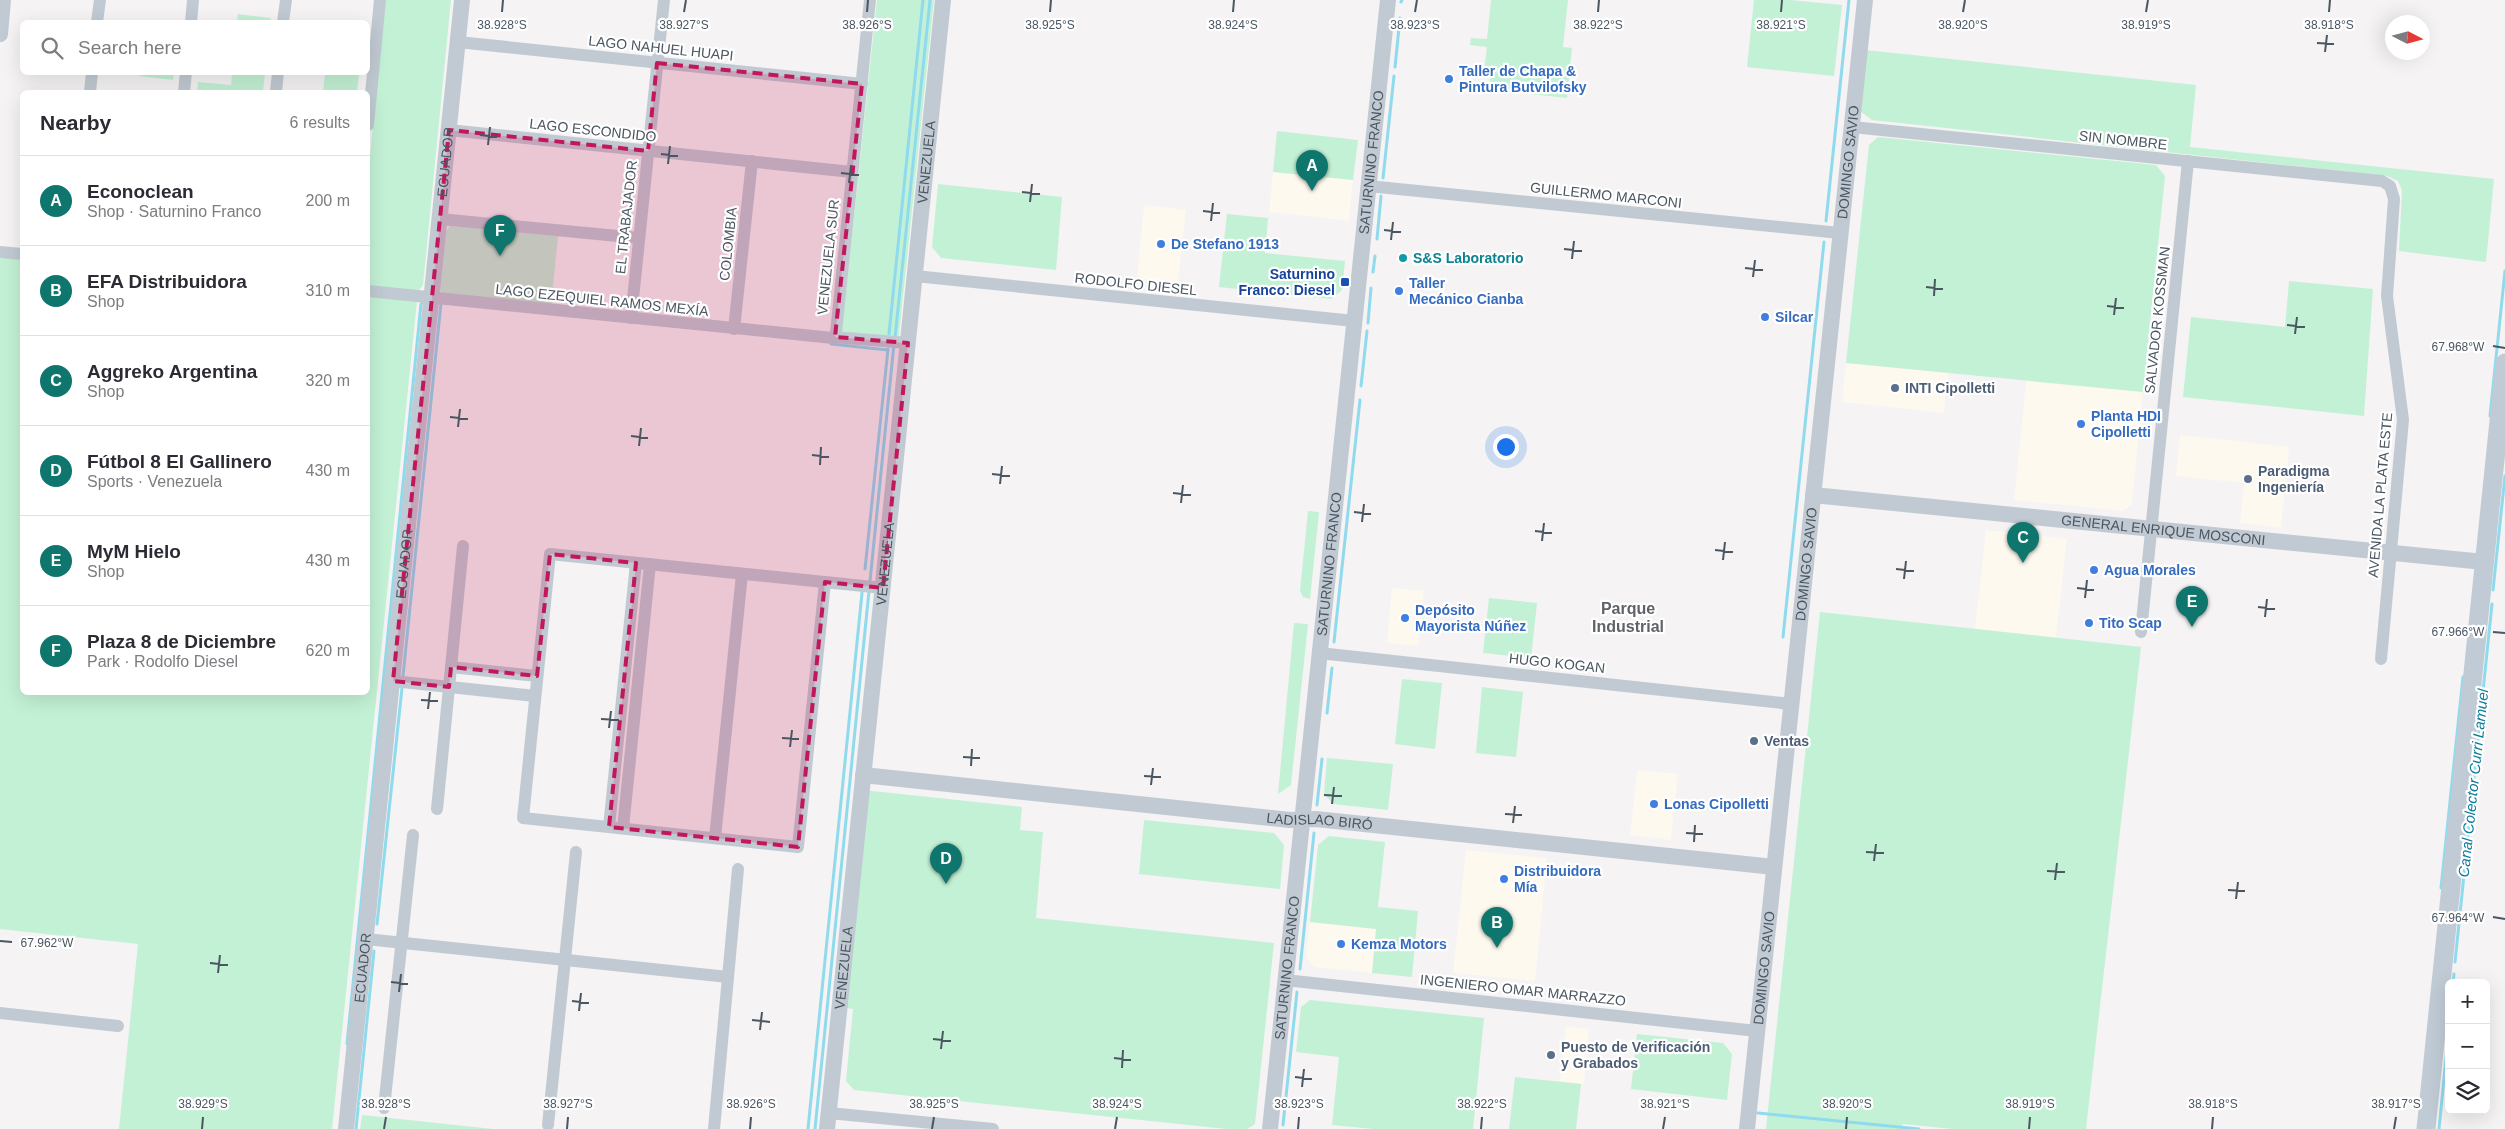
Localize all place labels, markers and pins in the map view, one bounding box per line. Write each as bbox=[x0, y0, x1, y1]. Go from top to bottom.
place label: Taller de Chapa & Pintura Butvilofsky bbox=[1459, 63, 1587, 95]
marker: Taller de Chapa & Pintura Butvilofsky bbox=[1443, 73, 1455, 85]
pin: A bbox=[1296, 150, 1328, 191]
pin: F bbox=[484, 215, 516, 256]
place label: De Stefano 1913 bbox=[1171, 236, 1279, 252]
marker: De Stefano 1913 bbox=[1155, 238, 1167, 250]
place label: S&S Laboratorio bbox=[1413, 250, 1523, 266]
marker: S&S Laboratorio bbox=[1397, 252, 1409, 264]
place label: Saturnino Franco: Diesel bbox=[1239, 266, 1335, 298]
place label: Taller Mecánico Cianba bbox=[1409, 275, 1524, 307]
marker: Saturnino Franco: Diesel bbox=[1339, 276, 1351, 288]
marker: Taller Mecánico Cianba bbox=[1393, 285, 1405, 297]
place label: Silcar bbox=[1775, 309, 1814, 325]
marker: Silcar bbox=[1759, 311, 1771, 323]
place label: INTI Cipolletti bbox=[1905, 380, 1995, 396]
marker: INTI Cipolletti bbox=[1889, 382, 1901, 394]
place label: Planta HDI Cipolletti bbox=[2091, 408, 2161, 440]
marker: Planta HDI Cipolletti bbox=[2075, 418, 2087, 430]
place label: Paradigma Ingeniería bbox=[2258, 463, 2330, 495]
marker: Paradigma Ingeniería bbox=[2242, 473, 2254, 485]
pin: C bbox=[2007, 522, 2039, 563]
place label: Agua Morales bbox=[2104, 562, 2196, 578]
marker: Agua Morales bbox=[2088, 564, 2100, 576]
pin: E bbox=[2176, 586, 2208, 627]
place label: Depósito Mayorista Núñez bbox=[1415, 602, 1526, 634]
marker: Depósito Mayorista Núñez bbox=[1399, 612, 1411, 624]
place label: Tito Scap bbox=[2099, 615, 2162, 631]
marker: Tito Scap bbox=[2083, 617, 2095, 629]
place label: Ventas bbox=[1764, 733, 1809, 749]
marker: Ventas bbox=[1748, 735, 1760, 747]
place label: Lonas Cipolletti bbox=[1664, 796, 1769, 812]
marker: Lonas Cipolletti bbox=[1648, 798, 1660, 810]
pin: D bbox=[930, 843, 962, 884]
place label: Distribuidora Mía bbox=[1514, 863, 1601, 895]
marker: Distribuidora Mía bbox=[1498, 873, 1510, 885]
pin: B bbox=[1481, 907, 1513, 948]
place label: Kemza Motors bbox=[1351, 936, 1447, 952]
marker: Kemza Motors bbox=[1335, 938, 1347, 950]
place label: Puesto de Verificación y Grabados bbox=[1561, 1039, 1710, 1071]
marker: Puesto de Verificación y Grabados bbox=[1545, 1049, 1557, 1061]

